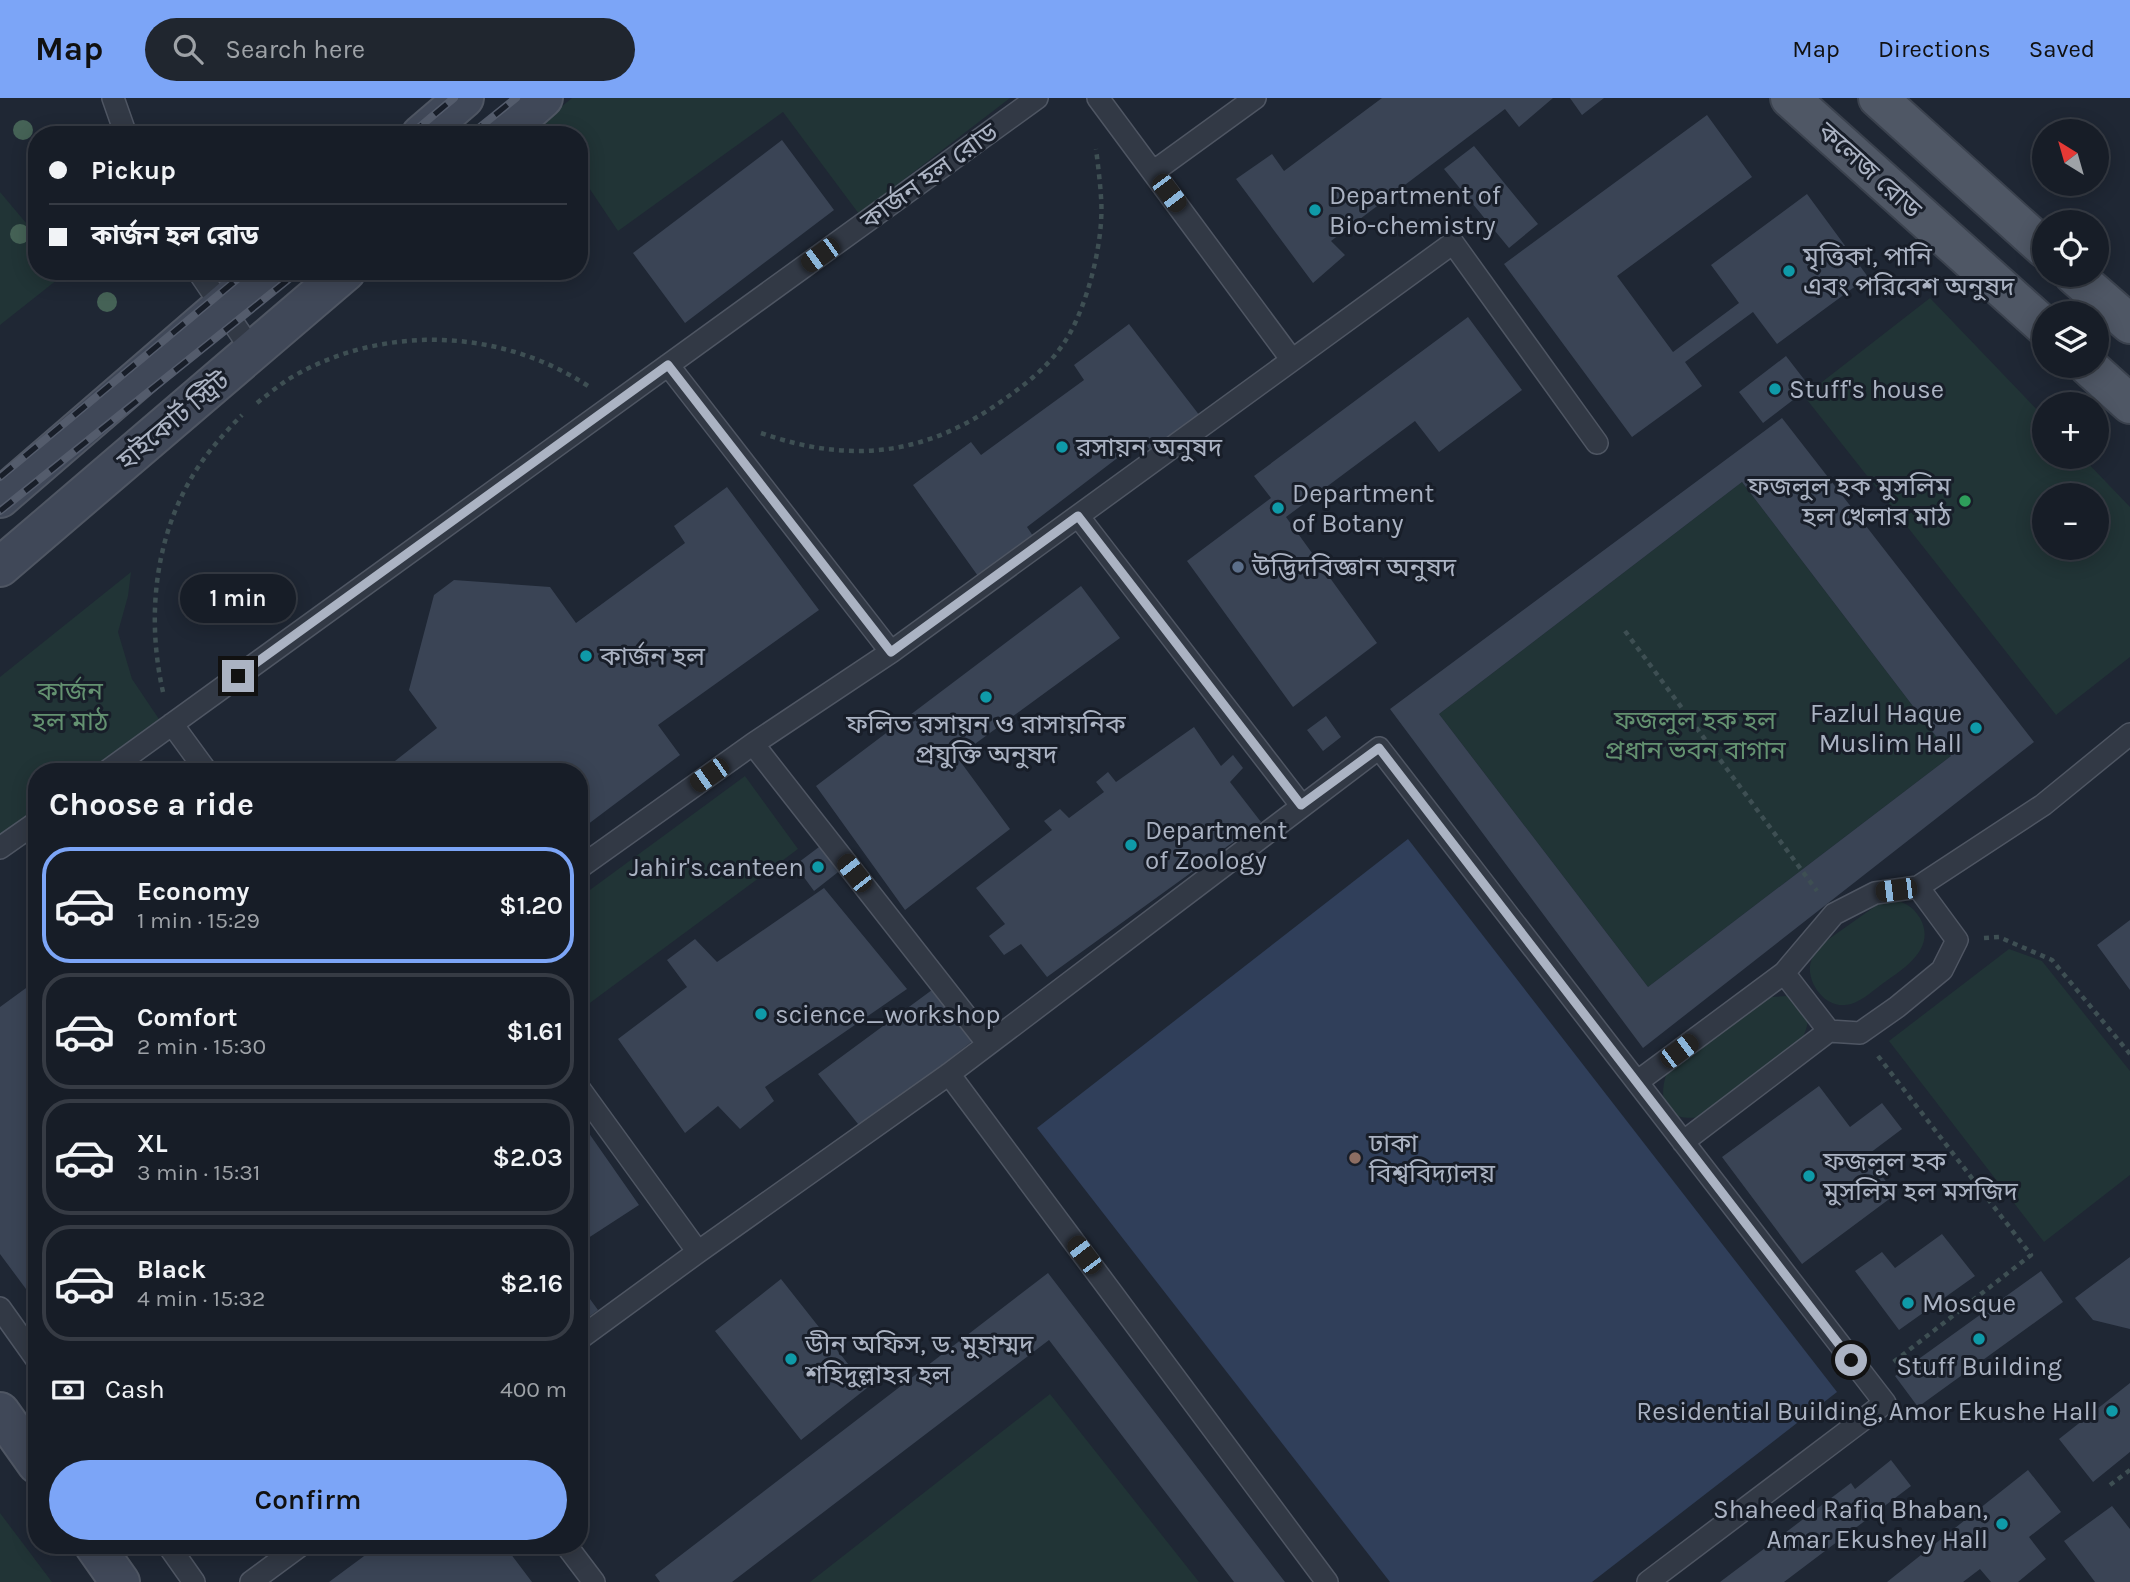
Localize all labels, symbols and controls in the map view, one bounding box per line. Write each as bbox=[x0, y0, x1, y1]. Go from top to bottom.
search box bbox=[145, 18, 635, 81]
text: Map bbox=[35, 30, 103, 68]
icon: search bbox=[169, 30, 207, 68]
text: Search here bbox=[225, 34, 365, 65]
text: Map bbox=[1792, 35, 1840, 63]
text: Directions bbox=[1878, 35, 1991, 63]
text: Saved bbox=[2029, 35, 2095, 63]
street label: কলেজ রোড bbox=[1811, 115, 1928, 225]
street label: কার্জন হল রোড bbox=[854, 116, 1004, 237]
north arrow bbox=[2032, 119, 2109, 196]
map controls bbox=[2032, 119, 2109, 560]
text: Pickup bbox=[91, 155, 176, 186]
car bbox=[1148, 170, 1191, 216]
place label: Department of Bio-chemistry bbox=[1329, 180, 1502, 241]
marker: Department of Bio-chemistry bbox=[1307, 202, 1323, 218]
button: locate bbox=[2032, 210, 2109, 287]
text: কার্জন হল রোড bbox=[91, 220, 258, 251]
car bbox=[797, 234, 844, 276]
place label: মৃত্তিকা, পানি এবং পরিবেশ অনুষদ bbox=[1802, 241, 2015, 302]
marker: মৃত্তিকা, পানি এবং পরিবেশ অনুষদ bbox=[1781, 263, 1797, 279]
button: layers bbox=[2032, 301, 2109, 378]
street label: হাইকোর্ট স্ট্রিট bbox=[110, 364, 236, 477]
place label: Stuff's house bbox=[1789, 374, 1944, 405]
marker: Stuff's house bbox=[1767, 381, 1783, 397]
button: + bbox=[2032, 392, 2109, 469]
place label: রসায়ন অনুষদ bbox=[1075, 432, 1223, 463]
marker: রসায়ন অনুষদ bbox=[1054, 439, 1070, 455]
place label: ফজলুল হক মুসলিম হল খেলার মাঠ bbox=[1747, 471, 1952, 532]
place label: Department of Botany bbox=[1292, 478, 1435, 539]
button: − bbox=[2032, 483, 2109, 560]
marker: ফজলুল হক মুসলিম হল খেলার মাঠ bbox=[1957, 493, 1973, 509]
marker: Department of Botany bbox=[1270, 500, 1286, 516]
place label: উদ্ভিদবিজ্ঞান অনুষদ bbox=[1251, 552, 1457, 583]
marker: উদ্ভিদবিজ্ঞান অনুষদ bbox=[1230, 559, 1246, 575]
callout: 1 min bbox=[180, 574, 296, 624]
text: 1 min bbox=[209, 585, 267, 612]
place label: কার্জন হল bbox=[599, 641, 706, 672]
marker: কার্জন হল bbox=[578, 648, 594, 664]
route end bbox=[222, 660, 254, 692]
park label: কার্জন হল মাঠ bbox=[31, 676, 109, 737]
marker: ফলিত রসায়ন ও রাসায়নিক প্রযুক্তি অনুষদ bbox=[978, 689, 994, 705]
place label: Fazlul Haque Muslim Hall bbox=[1810, 698, 1962, 759]
park label: ফজলুল হক হল প্রধান ভবন বাগান bbox=[1604, 705, 1786, 766]
place label: ফলিত রসায়ন ও রাসায়নিক প্রযুক্তি অনুষদ bbox=[845, 709, 1127, 770]
marker: Fazlul Haque Muslim Hall bbox=[1968, 720, 1984, 736]
car bbox=[686, 754, 733, 796]
text: Choose a ride bbox=[49, 786, 254, 823]
place label: Department of Zoology bbox=[1145, 815, 1288, 876]
marker: Department of Zoology bbox=[1123, 837, 1139, 853]
car bbox=[833, 850, 876, 896]
place label: Jahir's.canteen bbox=[629, 852, 804, 883]
marker: Jahir's.canteen bbox=[810, 859, 826, 875]
icon: car bbox=[53, 874, 116, 937]
text: Economy bbox=[137, 876, 249, 907]
car bbox=[1874, 877, 1919, 903]
text: $1.20 bbox=[499, 890, 563, 921]
text: 1 min · 15:29 bbox=[137, 907, 260, 934]
place label: science_workshop bbox=[775, 999, 1000, 1030]
icon: car bbox=[53, 1000, 116, 1063]
text: Comfort bbox=[137, 1002, 238, 1033]
marker: science_workshop bbox=[753, 1006, 769, 1022]
text: $1.61 bbox=[506, 1016, 563, 1047]
car bbox=[1656, 1030, 1703, 1072]
text: 2 min · 15:30 bbox=[137, 1033, 266, 1060]
icon: car bbox=[53, 1126, 116, 1189]
text: XL bbox=[137, 1128, 168, 1159]
place label: ঢাকা বিশ্ববিদ্যালয় bbox=[1368, 1128, 1496, 1189]
text: $2.03 bbox=[493, 1142, 563, 1173]
place label: ফজলুল হক মুসলিম হল মসজিদ bbox=[1822, 1146, 2019, 1207]
marker: ঢাকা বিশ্ববিদ্যালয় bbox=[1347, 1150, 1363, 1166]
text: 3 min · 15:31 bbox=[137, 1159, 260, 1186]
marker: ফজলুল হক মুসলিম হল মসজিদ bbox=[1801, 1168, 1817, 1184]
car bbox=[1063, 1232, 1106, 1278]
icon: car bbox=[53, 1252, 116, 1315]
text: Black bbox=[137, 1254, 206, 1285]
text: $2.16 bbox=[500, 1268, 563, 1299]
text: 4 min · 15:32 bbox=[137, 1285, 265, 1312]
place label: Mosque bbox=[1922, 1288, 2016, 1319]
marker: Mosque bbox=[1900, 1295, 1916, 1311]
place label: ডীন অফিস, ড. মুহাম্মদ শহিদুল্লাহর হল bbox=[804, 1329, 1034, 1390]
marker: Stuff Building bbox=[1971, 1331, 1987, 1347]
route start bbox=[1835, 1344, 1867, 1376]
marker: ডীন অফিস, ড. মুহাম্মদ শহিদুল্লাহর হল bbox=[783, 1351, 799, 1367]
place label: Stuff Building bbox=[1896, 1351, 2062, 1382]
icon: cash bbox=[49, 1371, 87, 1409]
text: Cash bbox=[105, 1374, 165, 1405]
text: 400 m bbox=[500, 1376, 567, 1403]
place label: Residential Building, Amor Ekushe Hall bbox=[1636, 1396, 2098, 1427]
marker: Residential Building, Amor Ekushe Hall bbox=[2104, 1403, 2120, 1419]
button: Confirm bbox=[49, 1460, 567, 1540]
place label: Shaheed Rafiq Bhaban, Amar Ekushey Hall bbox=[1713, 1494, 1988, 1555]
marker: Shaheed Rafiq Bhaban, Amar Ekushey Hall bbox=[1994, 1516, 2010, 1532]

